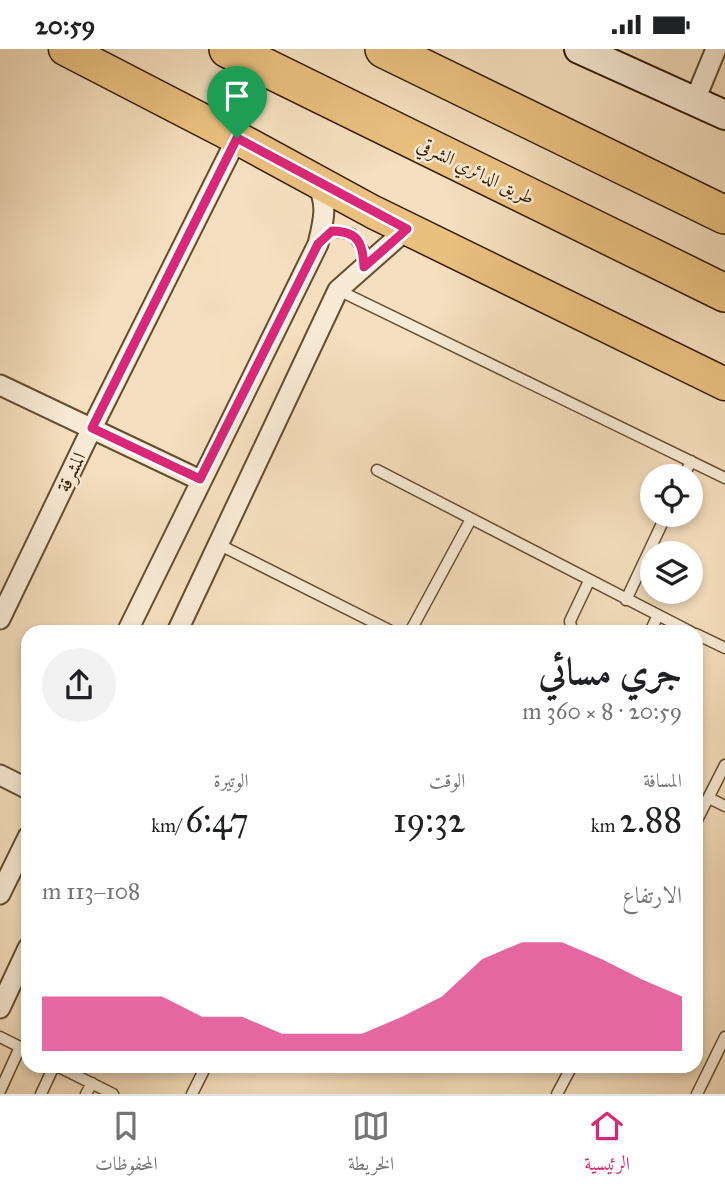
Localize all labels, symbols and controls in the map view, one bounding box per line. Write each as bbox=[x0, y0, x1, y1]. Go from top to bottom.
text: 20:59 bbox=[35, 9, 96, 41]
pin bbox=[207, 66, 267, 138]
icon: arrive bbox=[218, 77, 256, 115]
street label: طريق الدائري الشرقي bbox=[412, 133, 538, 213]
street label: المشرقة bbox=[52, 448, 91, 496]
map controls bbox=[640, 464, 703, 604]
button: locate bbox=[640, 464, 703, 527]
button: layers bbox=[640, 541, 703, 604]
button: share bbox=[42, 648, 116, 722]
text: جري مسائي bbox=[538, 648, 682, 694]
text: 20:59 · 8 × 360 m bbox=[522, 697, 682, 725]
text: الوتيرة bbox=[214, 769, 249, 792]
text: الوقت bbox=[429, 769, 465, 792]
text: المسافة bbox=[643, 769, 682, 792]
text: 6:47 bbox=[185, 799, 249, 842]
text: 19:32 bbox=[393, 799, 465, 842]
text: 2.88 bbox=[620, 799, 682, 842]
text: /km bbox=[151, 814, 185, 837]
text: km bbox=[591, 814, 620, 837]
text: 108–113 m bbox=[42, 877, 140, 905]
text: الارتفاع bbox=[622, 881, 682, 909]
tab: المحفوظات bbox=[95, 1107, 158, 1182]
tab: الخريطة bbox=[348, 1107, 394, 1182]
tab: الرئيسية bbox=[584, 1107, 630, 1182]

